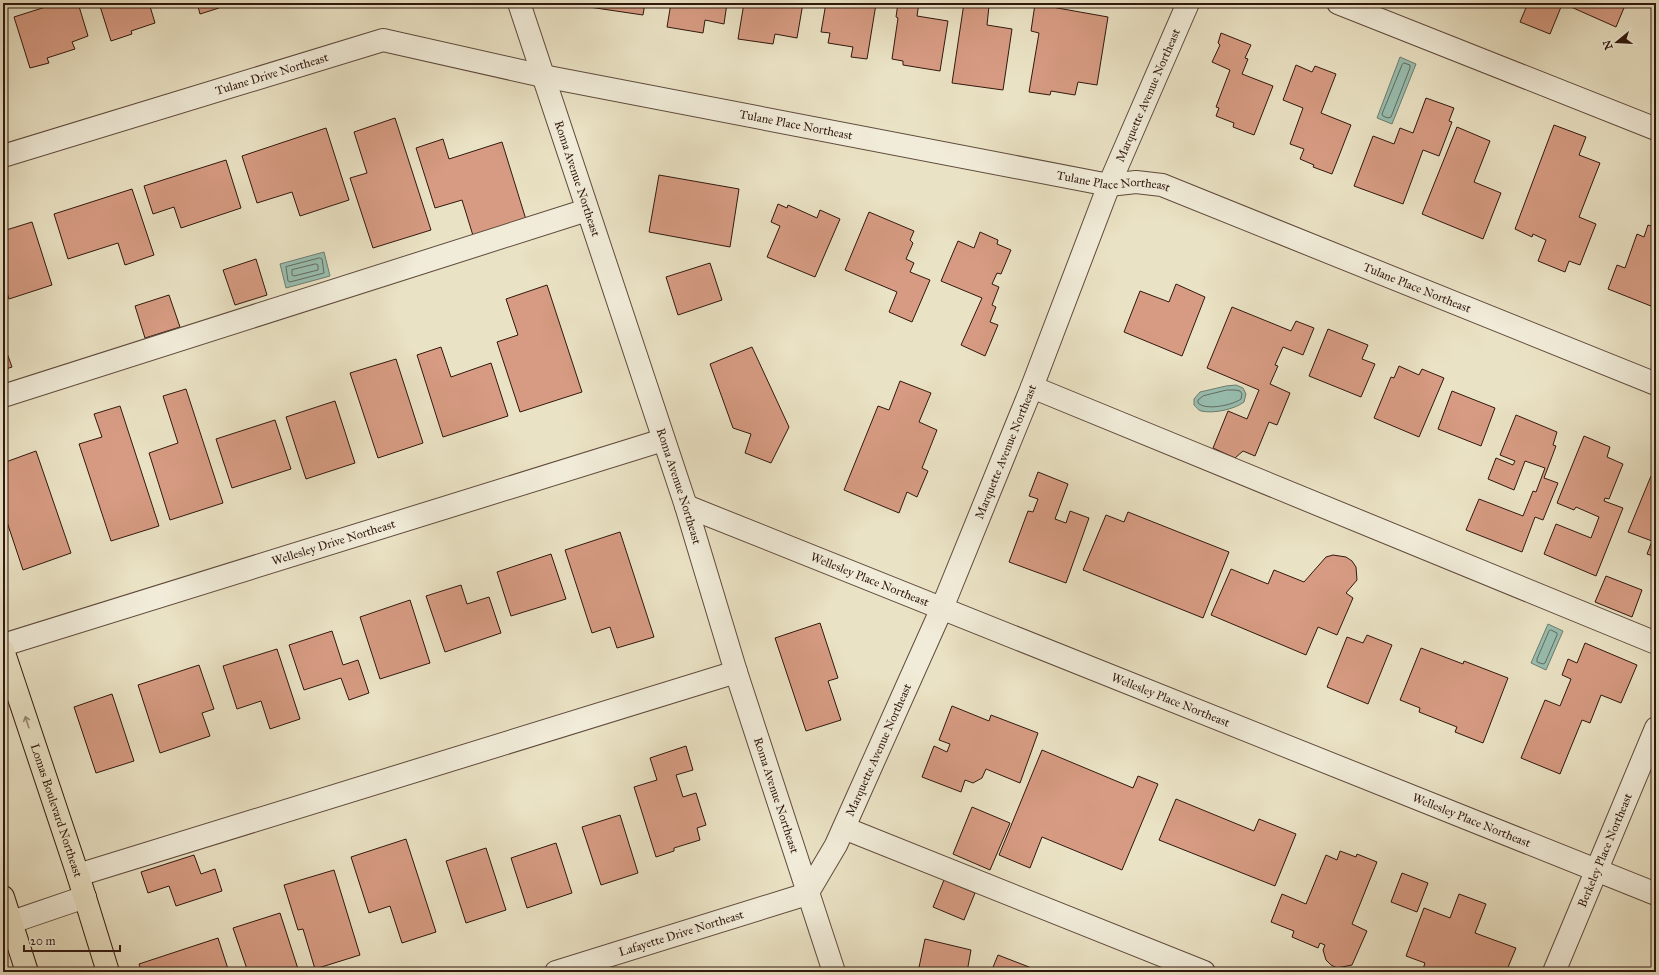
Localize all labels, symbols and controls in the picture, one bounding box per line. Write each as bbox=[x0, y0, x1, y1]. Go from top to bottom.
north arrow bbox=[1597, 22, 1637, 62]
street label: Marquette Avenue Northeast bbox=[1113, 26, 1183, 164]
text: N bbox=[1600, 38, 1616, 51]
street label: Tulane Drive Northeast bbox=[214, 50, 331, 98]
street label: Tulane Place Northeast bbox=[738, 107, 855, 143]
street label: Roma Avenue Northeast bbox=[552, 119, 603, 239]
street label: Tulane Place Northeast bbox=[1055, 168, 1173, 195]
street label: Tulane Place Northeast bbox=[1361, 260, 1474, 316]
street label: Marquette Avenue Northeast bbox=[972, 382, 1040, 521]
street label: Roma Avenue Northeast bbox=[654, 426, 704, 547]
street label: Wellesley Drive Northeast bbox=[270, 516, 398, 568]
street label: Wellesley Place Northeast bbox=[809, 550, 932, 610]
street label: Wellesley Place Northeast bbox=[1109, 670, 1233, 730]
street label: Marquette Avenue Northeast bbox=[843, 681, 915, 818]
one-way arrow bbox=[23, 715, 30, 728]
street label: Roma Avenue Northeast bbox=[751, 736, 802, 856]
street label: Lomas Boulevard Northeast bbox=[28, 742, 85, 880]
street label: Wellesley Place Northeast bbox=[1410, 790, 1533, 850]
street label: Berkeley Place Northeast bbox=[1575, 790, 1635, 909]
street label: Lafayette Drive Northeast bbox=[617, 907, 746, 959]
scale bar bbox=[24, 927, 120, 953]
text: 20 m bbox=[30, 934, 56, 948]

